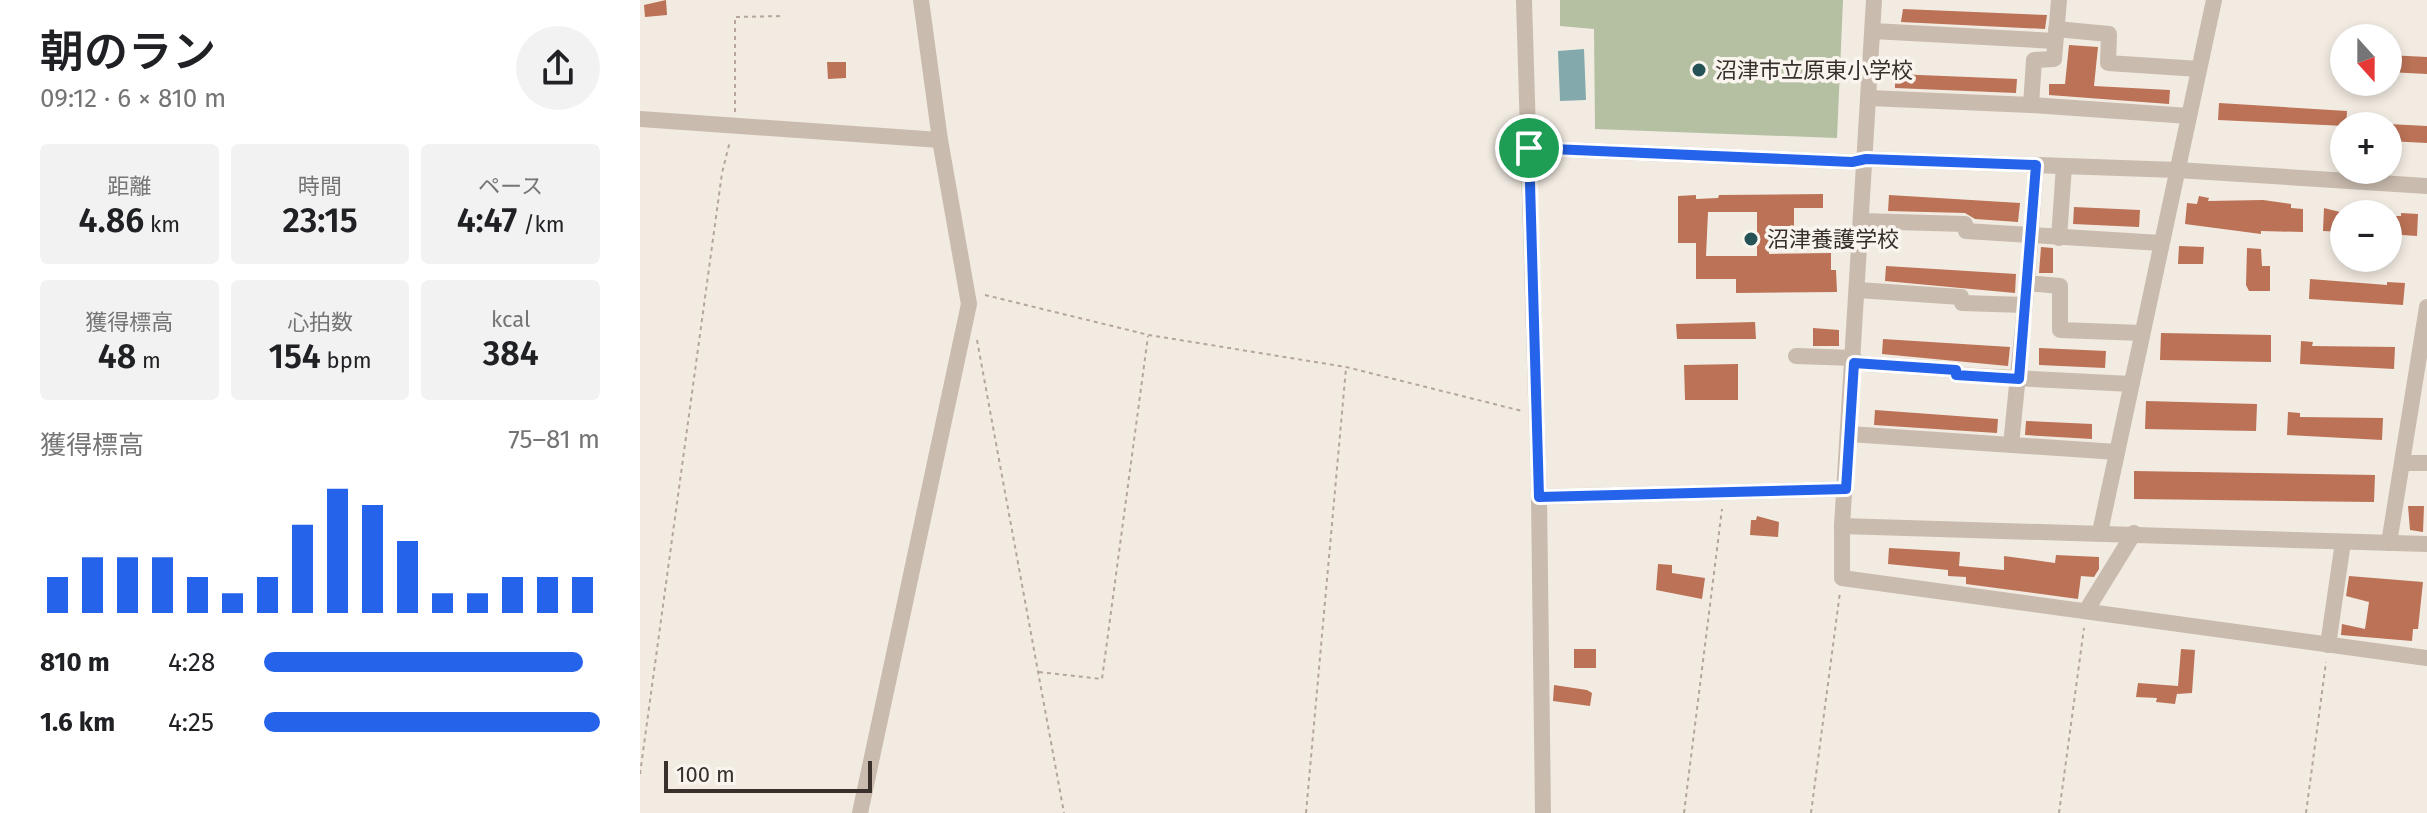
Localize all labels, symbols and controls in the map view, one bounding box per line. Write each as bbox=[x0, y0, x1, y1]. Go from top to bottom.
north arrow bbox=[2330, 24, 2402, 96]
map controls bbox=[2330, 24, 2402, 272]
text: 朝のラン bbox=[40, 26, 216, 79]
button: share bbox=[516, 26, 600, 110]
place label: 沼津市立原東小学校 bbox=[1715, 57, 1913, 84]
marker: 沼津市立原東小学校 bbox=[1690, 61, 1708, 79]
text: 09:12 · 6 × 810 m bbox=[40, 83, 226, 114]
button: + bbox=[2330, 112, 2402, 184]
pin bbox=[1495, 114, 1563, 182]
icon: arrive bbox=[1507, 126, 1551, 170]
text: 距離 bbox=[107, 173, 151, 200]
text: 時間 bbox=[298, 173, 342, 200]
text: ペース bbox=[478, 173, 543, 200]
text: 4.86 bbox=[79, 200, 144, 241]
text: 23:15 bbox=[282, 200, 358, 241]
text: 4:47 bbox=[457, 200, 517, 241]
button: − bbox=[2330, 200, 2402, 272]
text: km bbox=[144, 211, 180, 238]
text: /km bbox=[517, 211, 565, 238]
place label: 沼津養護学校 bbox=[1767, 226, 1899, 253]
marker: 沼津養護学校 bbox=[1742, 230, 1760, 248]
text: kcal bbox=[491, 306, 530, 333]
text: 獲得標高 bbox=[85, 309, 173, 336]
text: 心拍数 bbox=[287, 309, 353, 336]
text: 384 bbox=[483, 333, 539, 374]
text: 48 bbox=[98, 336, 136, 377]
text: 154 bbox=[268, 336, 321, 377]
text: m bbox=[136, 347, 161, 374]
text: bpm bbox=[321, 347, 372, 374]
text: 75–81 m bbox=[508, 424, 600, 455]
text: 獲得標高 bbox=[40, 430, 144, 461]
text: 810 m bbox=[40, 647, 110, 678]
text: 4:28 bbox=[168, 647, 215, 678]
text: 1.6 km bbox=[40, 707, 115, 738]
text: 4:25 bbox=[168, 707, 214, 738]
scale bar bbox=[664, 757, 872, 793]
text: 100 m bbox=[676, 761, 735, 788]

